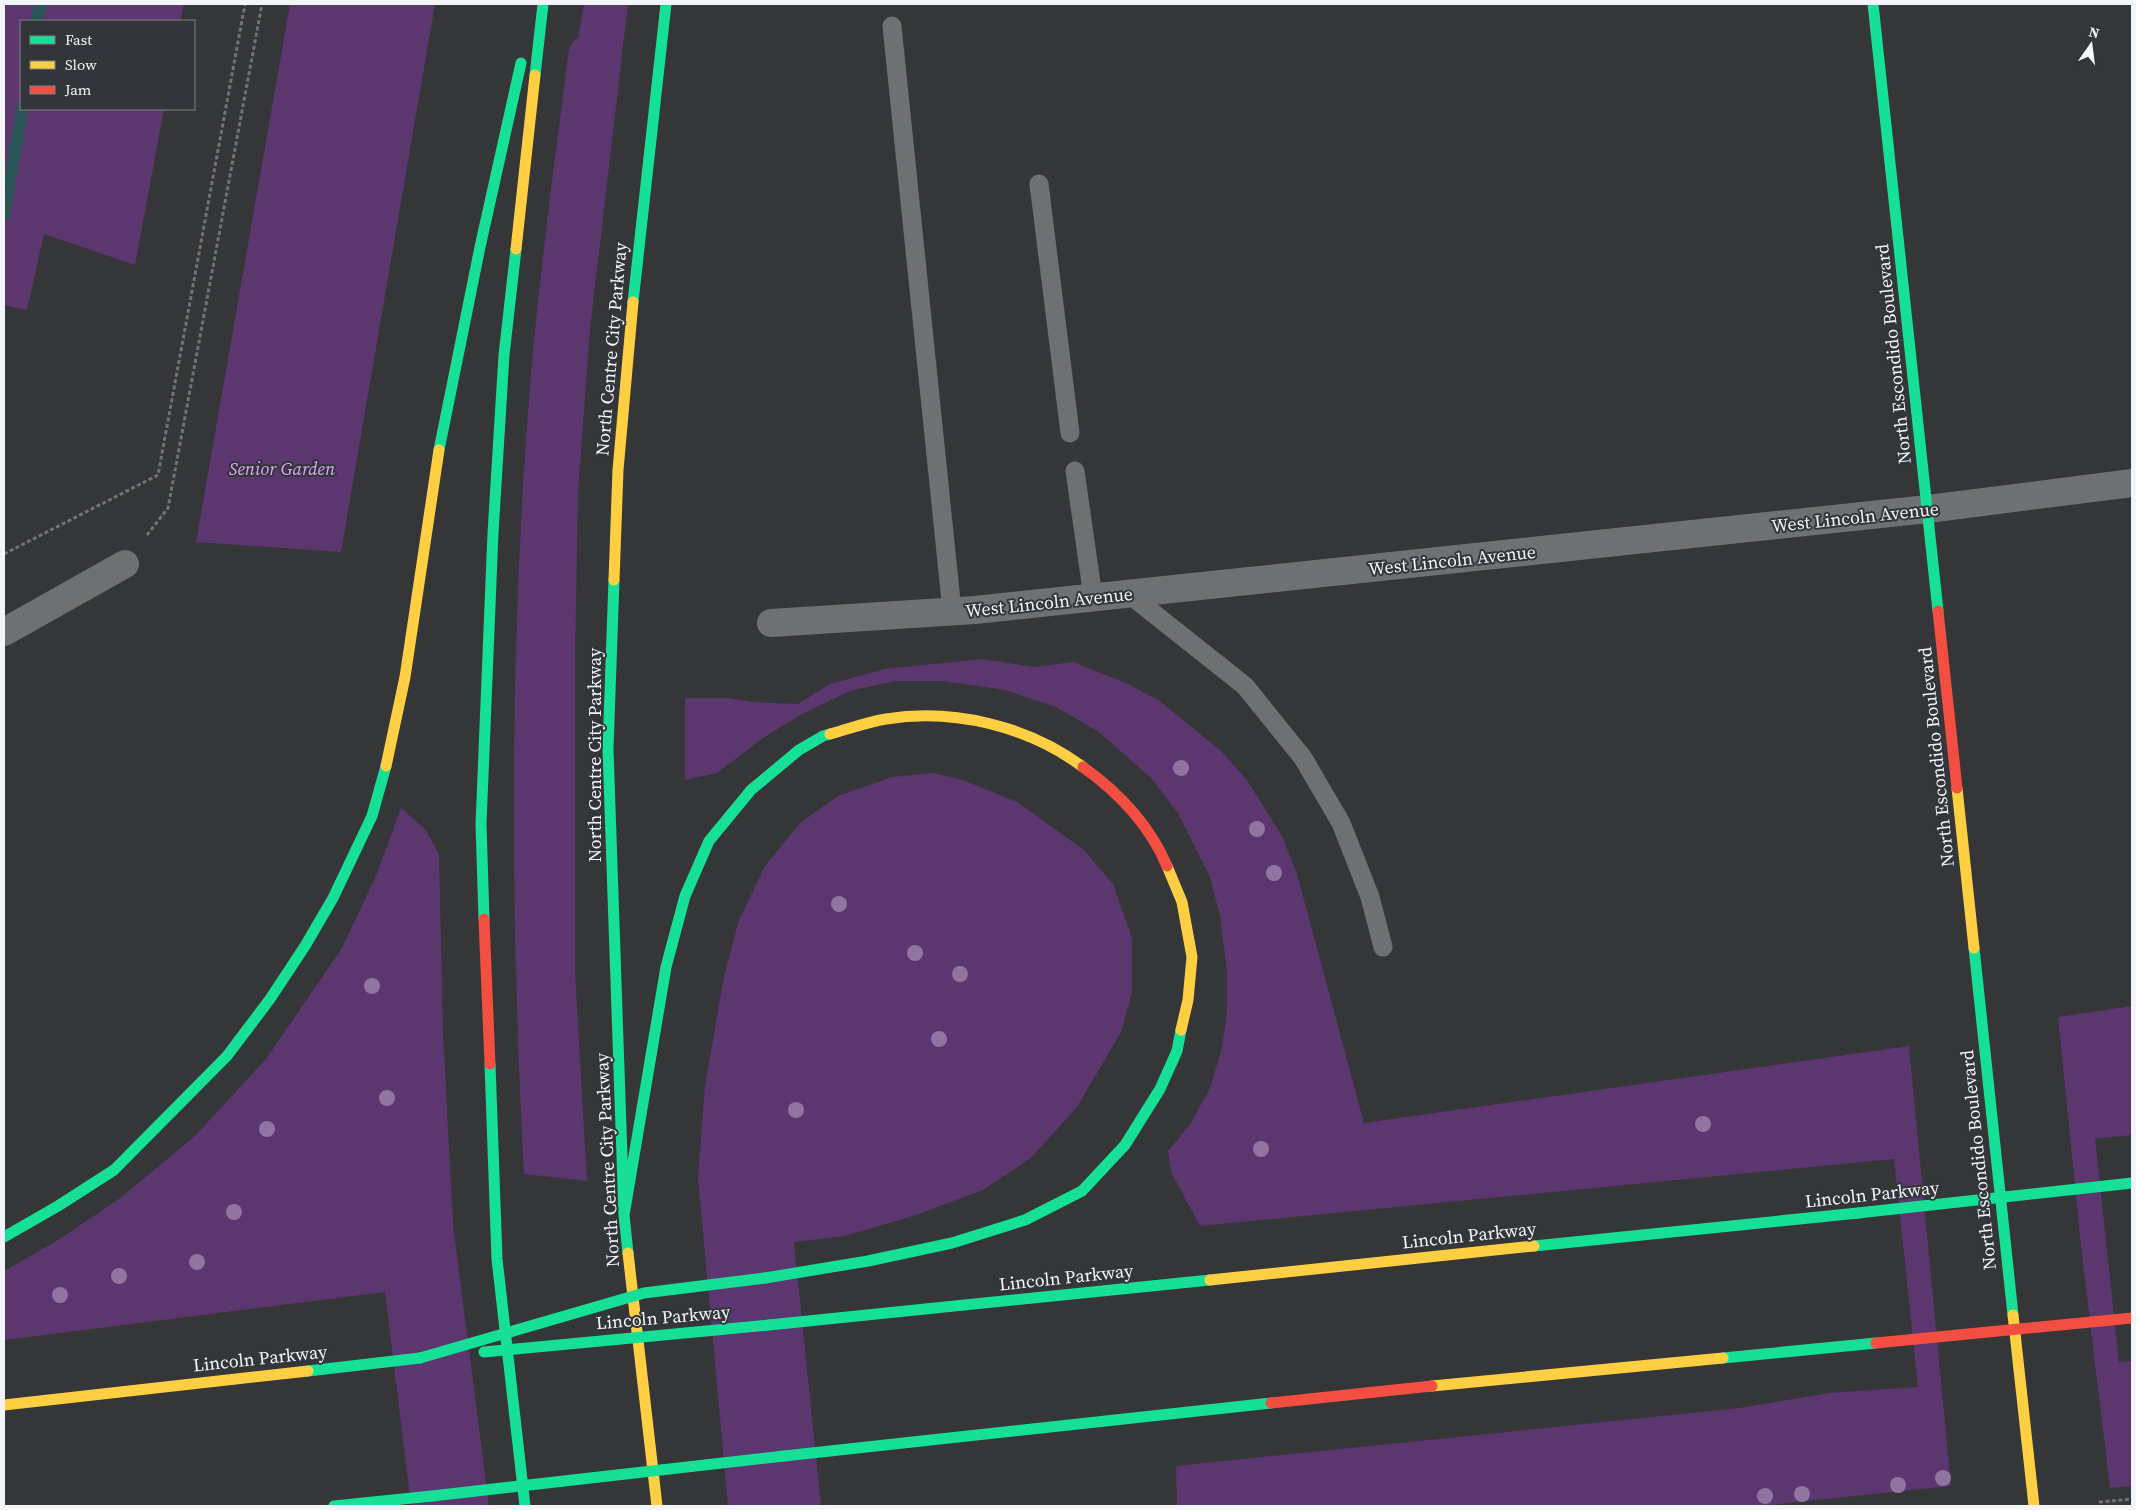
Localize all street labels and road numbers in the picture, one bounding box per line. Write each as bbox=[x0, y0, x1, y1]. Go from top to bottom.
street label: North Centre City Parkway bbox=[589, 240, 633, 457]
street label: North Escondido Boulevard bbox=[1869, 243, 1917, 465]
street label: West Lincoln Avenue bbox=[1770, 496, 1940, 538]
street label: West Lincoln Avenue bbox=[1367, 539, 1537, 581]
street label: West Lincoln Avenue bbox=[964, 581, 1134, 623]
street label: North Escondido Boulevard bbox=[1912, 646, 1960, 868]
street label: North Centre City Parkway bbox=[582, 647, 607, 862]
street label: North Escondido Boulevard bbox=[1954, 1049, 2002, 1271]
street label: North Centre City Parkway bbox=[589, 1052, 625, 1268]
street label: Lincoln Parkway bbox=[1804, 1174, 1941, 1213]
street label: Lincoln Parkway bbox=[1401, 1215, 1538, 1254]
street label: Lincoln Parkway bbox=[998, 1257, 1135, 1296]
street label: Lincoln Parkway bbox=[595, 1299, 732, 1335]
street label: Lincoln Parkway bbox=[192, 1338, 329, 1377]

